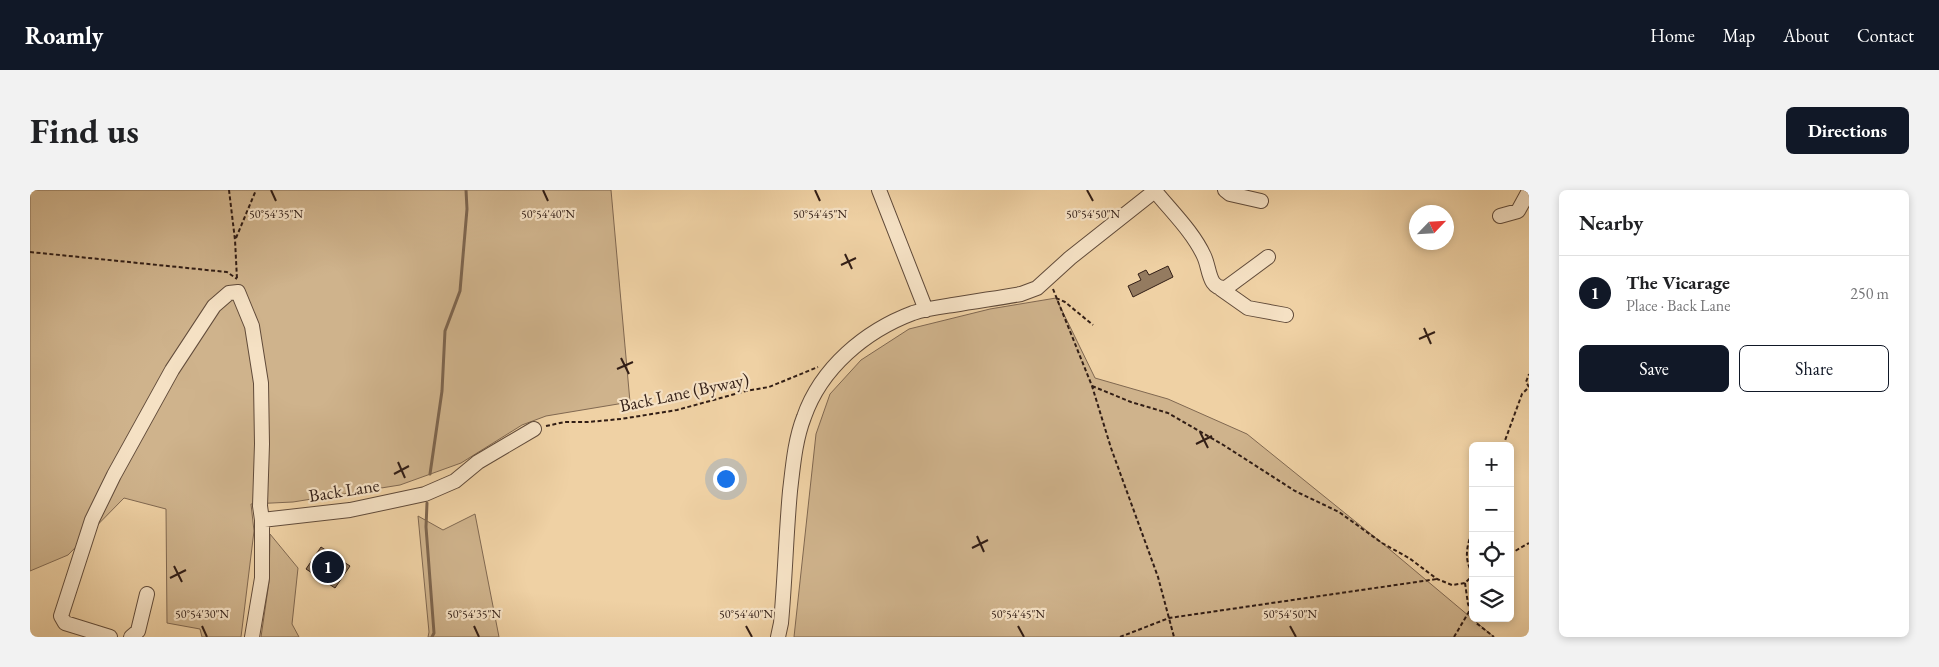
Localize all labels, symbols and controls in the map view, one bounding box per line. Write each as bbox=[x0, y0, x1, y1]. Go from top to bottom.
text: Roamly bbox=[25, 20, 103, 51]
text: Home bbox=[1650, 24, 1695, 47]
text: Map bbox=[1723, 24, 1755, 47]
text: About bbox=[1783, 24, 1829, 47]
text: Contact bbox=[1857, 24, 1914, 47]
button: Directions bbox=[1786, 107, 1909, 154]
text: Find us bbox=[30, 108, 139, 153]
north arrow bbox=[1409, 205, 1454, 250]
text: 50°54'35"N bbox=[249, 206, 303, 222]
text: 50°54'40"N bbox=[521, 206, 575, 222]
text: 50°54'45"N bbox=[793, 206, 847, 222]
text: 50°54'50"N bbox=[1066, 206, 1120, 222]
text: Nearby bbox=[1579, 209, 1643, 236]
text: The Vicarage bbox=[1626, 270, 1730, 295]
text: 1 bbox=[1591, 283, 1599, 304]
text: 250 m bbox=[1850, 283, 1889, 304]
text: Place · Back Lane bbox=[1626, 295, 1731, 316]
button: Save bbox=[1579, 345, 1729, 392]
button: Share bbox=[1739, 345, 1889, 392]
street label: Back Lane (Byway) bbox=[617, 367, 751, 417]
map controls bbox=[1469, 442, 1514, 622]
button: + bbox=[1469, 442, 1514, 487]
your location bbox=[713, 466, 739, 492]
street label: Back Lane bbox=[307, 473, 381, 507]
button: − bbox=[1469, 487, 1514, 532]
button: locate bbox=[1469, 532, 1514, 577]
pin: 1 bbox=[312, 548, 344, 586]
button: layers bbox=[1469, 577, 1514, 622]
text: 50°54'30"N bbox=[175, 606, 229, 622]
text: 50°54'35"N bbox=[447, 606, 501, 622]
text: 50°54'40"N bbox=[719, 606, 773, 622]
text: 50°54'45"N bbox=[991, 606, 1045, 622]
text: 50°54'50"N bbox=[1263, 606, 1317, 622]

